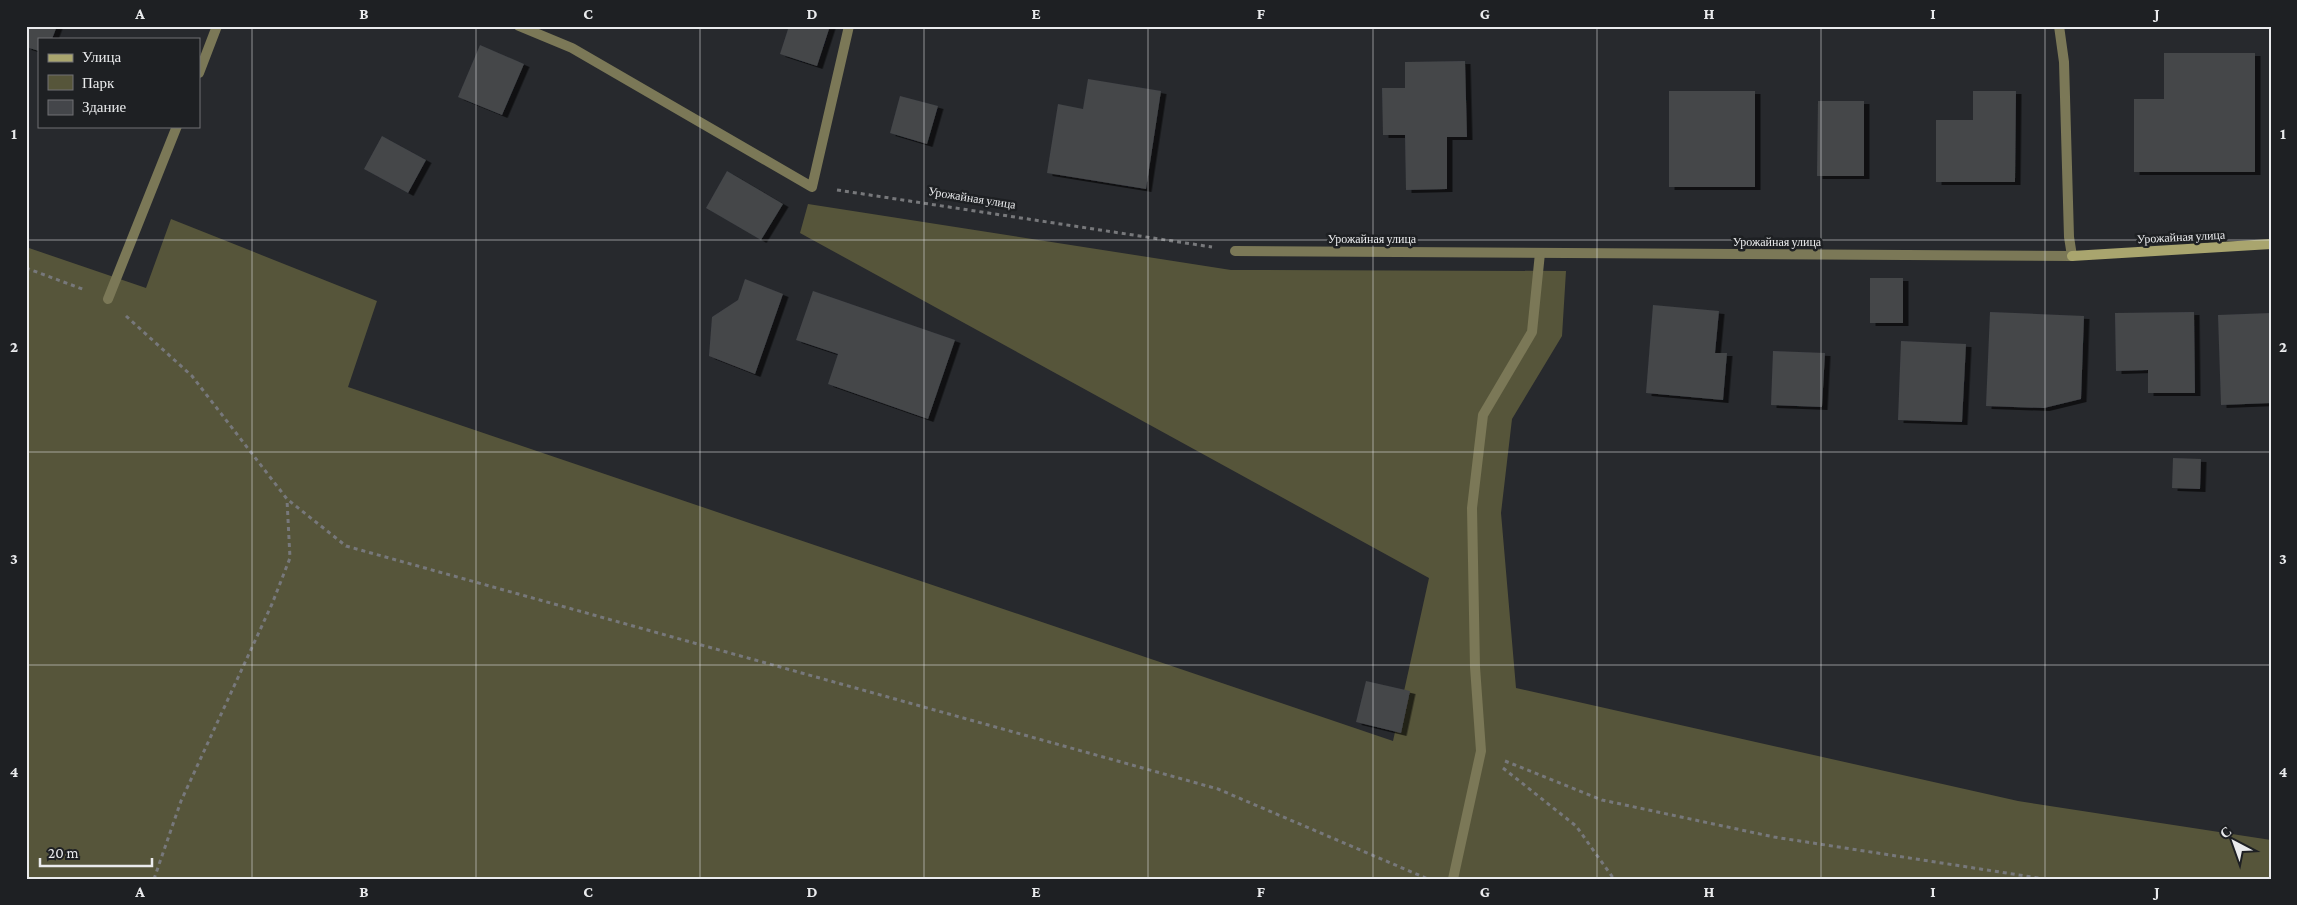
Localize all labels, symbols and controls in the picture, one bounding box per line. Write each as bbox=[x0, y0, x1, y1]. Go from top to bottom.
text: A bbox=[134, 5, 145, 22]
text: B bbox=[359, 5, 369, 22]
text: C bbox=[583, 5, 593, 22]
text: D bbox=[806, 5, 818, 22]
text: E bbox=[1031, 5, 1041, 22]
text: F bbox=[1257, 5, 1266, 22]
text: G bbox=[1480, 5, 1490, 22]
text: H bbox=[1704, 5, 1715, 22]
text: I bbox=[1930, 5, 1936, 22]
text: J bbox=[2152, 5, 2160, 22]
legend bbox=[38, 38, 200, 128]
text: Улица bbox=[82, 49, 121, 65]
text: Парк bbox=[82, 75, 115, 91]
text: Здание bbox=[82, 99, 126, 115]
text: 1 bbox=[11, 125, 17, 142]
text: 1 bbox=[2280, 125, 2286, 142]
street label: Урожайная улица bbox=[927, 184, 1017, 212]
street label: Урожайная улица bbox=[2137, 228, 2226, 246]
street label: Урожайная улица bbox=[1328, 232, 1417, 246]
street label: Урожайная улица bbox=[1733, 235, 1822, 249]
text: 2 bbox=[10, 338, 18, 355]
text: 2 bbox=[2279, 338, 2287, 355]
text: 3 bbox=[10, 550, 18, 567]
text: 3 bbox=[2279, 550, 2287, 567]
text: 4 bbox=[10, 763, 19, 780]
text: 4 bbox=[2279, 763, 2288, 780]
north arrow bbox=[2210, 818, 2260, 868]
text: С bbox=[2216, 823, 2235, 842]
scale bar bbox=[40, 835, 152, 867]
text: 20 m bbox=[48, 845, 79, 861]
text: A bbox=[134, 883, 145, 900]
text: B bbox=[359, 883, 369, 900]
text: C bbox=[583, 883, 593, 900]
text: D bbox=[806, 883, 818, 900]
text: E bbox=[1031, 883, 1041, 900]
text: F bbox=[1257, 883, 1266, 900]
text: G bbox=[1480, 883, 1490, 900]
text: H bbox=[1704, 883, 1715, 900]
text: I bbox=[1930, 883, 1936, 900]
text: J bbox=[2152, 883, 2160, 900]

